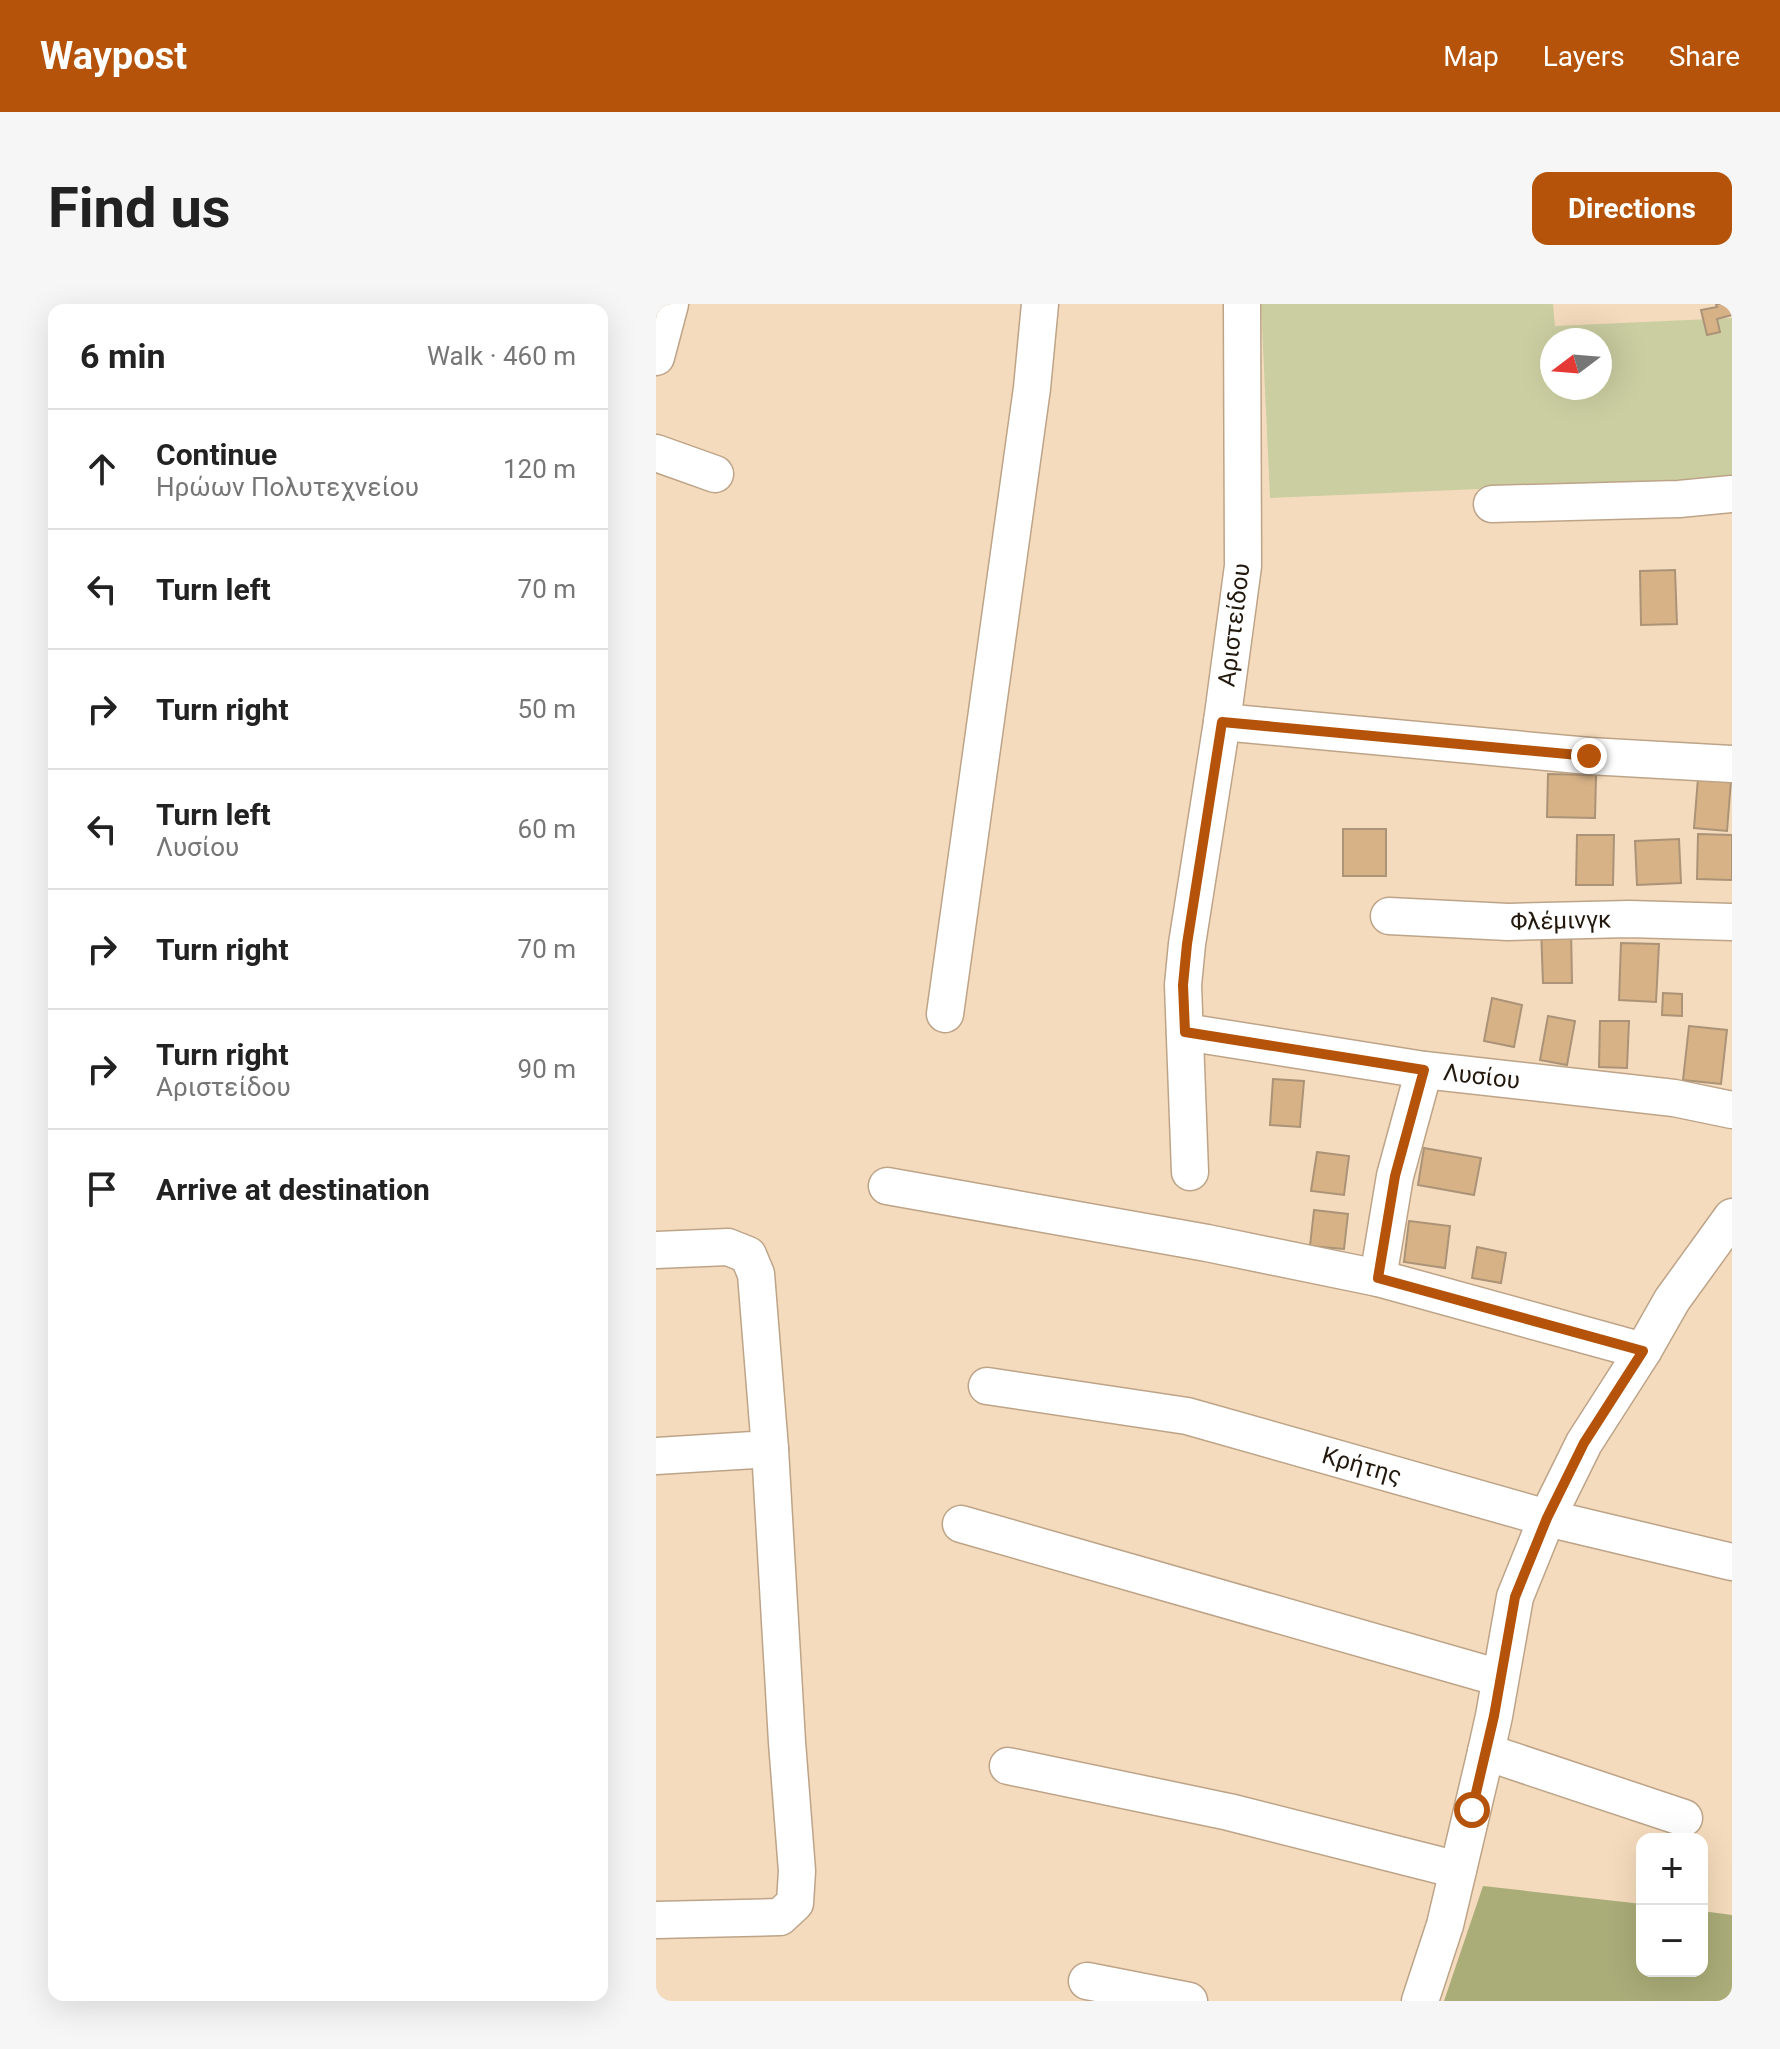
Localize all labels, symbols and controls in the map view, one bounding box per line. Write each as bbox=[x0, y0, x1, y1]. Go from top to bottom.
text: Waypost bbox=[40, 34, 187, 78]
text: Map bbox=[1443, 40, 1499, 73]
text: Layers bbox=[1543, 40, 1625, 73]
text: Share bbox=[1669, 40, 1740, 73]
button: Directions bbox=[1532, 172, 1732, 245]
text: Find us bbox=[48, 175, 231, 241]
north arrow bbox=[1540, 328, 1612, 400]
text: 6 min bbox=[80, 336, 165, 376]
text: Walk · 460 m bbox=[427, 341, 576, 371]
text: Continue bbox=[156, 437, 277, 472]
icon: ahead bbox=[80, 447, 124, 491]
text: 120 m bbox=[503, 454, 576, 484]
text: Ηρώων Πολυτεχνείου bbox=[156, 472, 419, 502]
street label: Αριστείδου bbox=[1213, 562, 1255, 688]
icon: left bbox=[80, 567, 124, 611]
text: Turn left bbox=[156, 572, 271, 607]
text: 70 m bbox=[518, 574, 576, 604]
icon: right bbox=[80, 687, 124, 731]
text: Turn right bbox=[156, 692, 289, 727]
text: 50 m bbox=[518, 694, 576, 724]
route end bbox=[1571, 738, 1607, 774]
text: Turn left bbox=[156, 797, 271, 832]
icon: left bbox=[80, 807, 124, 851]
text: 60 m bbox=[518, 814, 576, 844]
text: Λυσίου bbox=[156, 832, 239, 862]
street label: Φλέμινγκ bbox=[1510, 905, 1612, 936]
icon: right bbox=[80, 927, 124, 971]
text: Turn right bbox=[156, 932, 289, 967]
text: 70 m bbox=[518, 934, 576, 964]
text: Turn right bbox=[156, 1037, 289, 1072]
icon: right bbox=[80, 1047, 124, 1091]
text: 90 m bbox=[518, 1054, 576, 1084]
street label: Λυσίου bbox=[1442, 1058, 1521, 1095]
text: Αριστείδου bbox=[156, 1072, 291, 1102]
icon: arrive bbox=[80, 1167, 124, 1211]
text: Arrive at destination bbox=[156, 1172, 430, 1207]
street label: Κρήτης bbox=[1319, 1441, 1405, 1490]
route start bbox=[1454, 1792, 1490, 1828]
map controls bbox=[1636, 1833, 1708, 1977]
button: + bbox=[1636, 1833, 1708, 1905]
button: − bbox=[1636, 1905, 1708, 1977]

